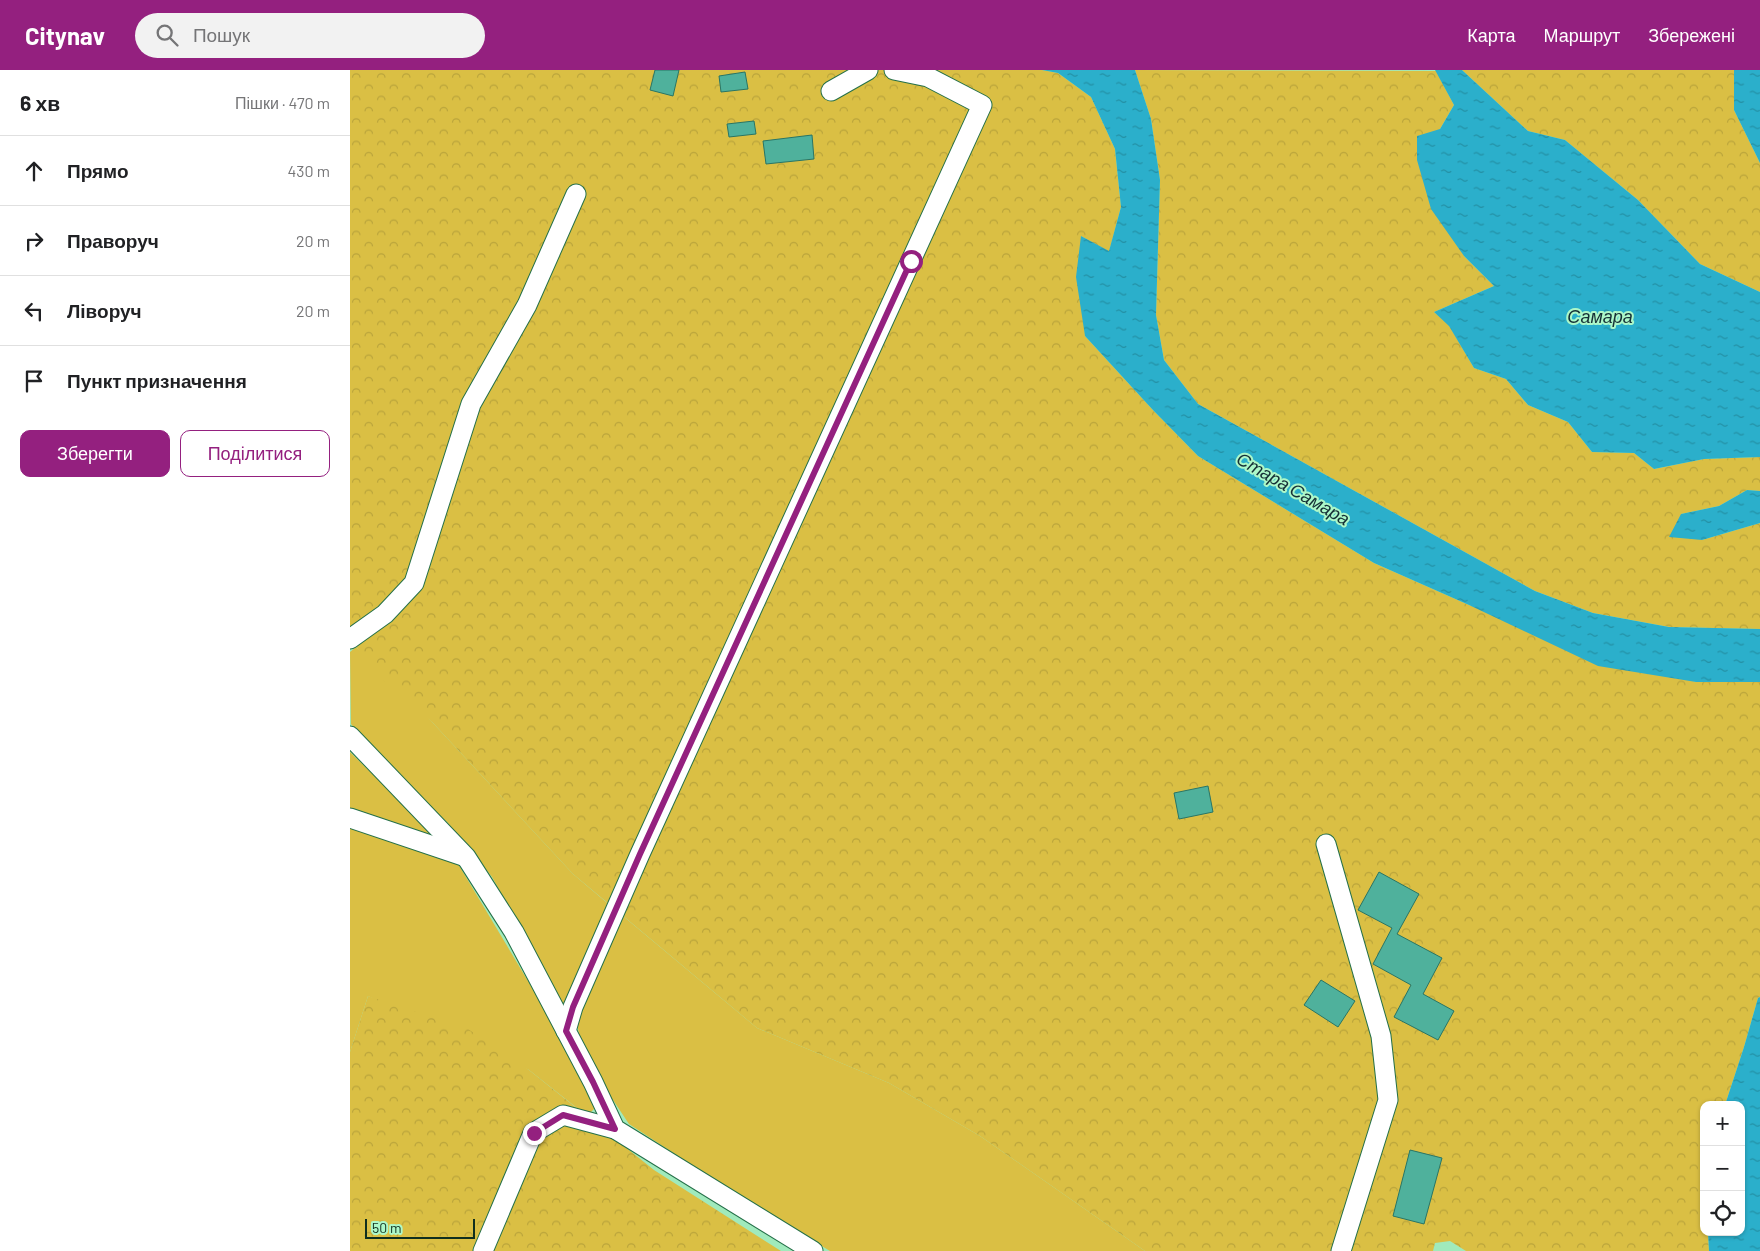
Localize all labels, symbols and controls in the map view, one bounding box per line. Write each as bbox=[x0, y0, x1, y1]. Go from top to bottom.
search box bbox=[135, 13, 485, 58]
text: Citynav bbox=[25, 21, 105, 50]
icon: search bbox=[153, 21, 181, 49]
text: Пошук bbox=[193, 23, 250, 46]
text: Карта bbox=[1467, 24, 1515, 46]
text: Маршрут bbox=[1543, 24, 1620, 46]
text: Збережені bbox=[1648, 24, 1735, 46]
text: 6 хв bbox=[20, 90, 60, 115]
text: Пішки · 470 m bbox=[235, 93, 330, 112]
icon: ahead bbox=[20, 157, 48, 185]
text: Прямо bbox=[67, 159, 129, 182]
text: 430 m bbox=[287, 161, 330, 180]
icon: right bbox=[20, 227, 48, 255]
text: Праворуч bbox=[67, 229, 159, 252]
text: 20 m bbox=[296, 231, 330, 250]
route start bbox=[900, 250, 923, 273]
icon: left bbox=[20, 297, 48, 325]
text: Ліворуч bbox=[67, 299, 142, 322]
text: 20 m bbox=[296, 301, 330, 320]
water label: Самара bbox=[1567, 305, 1633, 327]
icon: arrive bbox=[20, 367, 48, 395]
text: Пункт призначення bbox=[67, 369, 247, 392]
button: Зберегти bbox=[20, 430, 170, 477]
button: Поділитися bbox=[180, 430, 330, 477]
water label: Стара Самара bbox=[1233, 447, 1354, 529]
map controls bbox=[1700, 1101, 1745, 1236]
button: + bbox=[1700, 1101, 1745, 1146]
route end bbox=[523, 1122, 546, 1145]
button: − bbox=[1700, 1146, 1745, 1191]
button: locate bbox=[1700, 1191, 1745, 1236]
scale bar bbox=[365, 1216, 475, 1239]
text: 50 m bbox=[372, 1219, 401, 1236]

